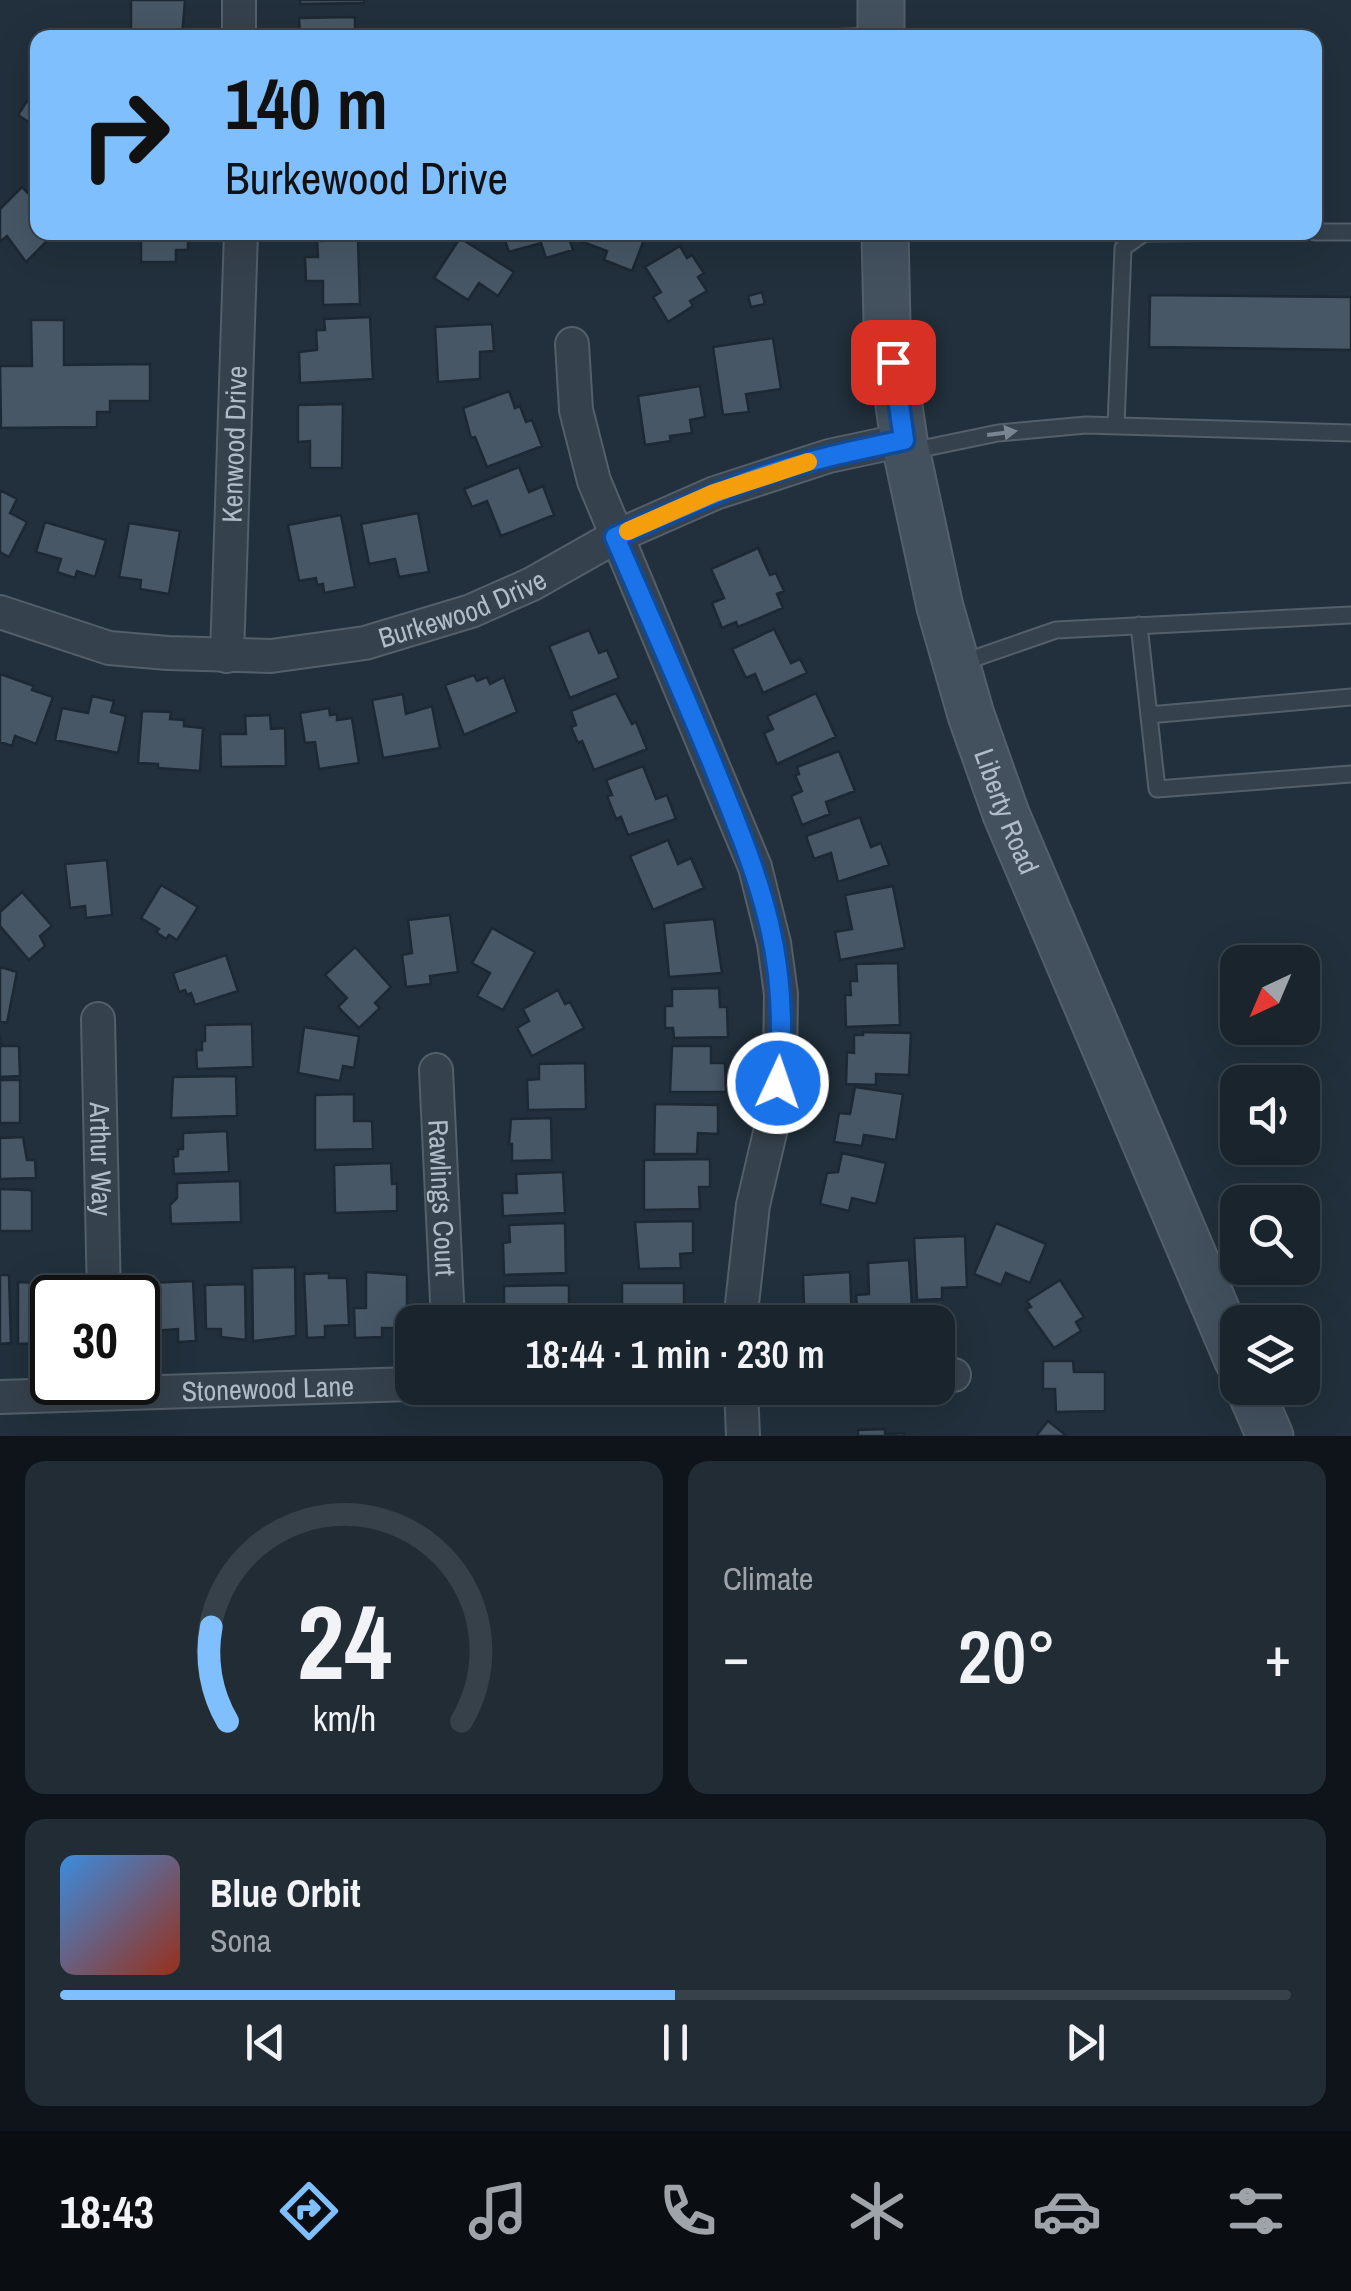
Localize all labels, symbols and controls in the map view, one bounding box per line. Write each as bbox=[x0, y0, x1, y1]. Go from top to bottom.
text: 140 m bbox=[225, 57, 388, 151]
icon: right bbox=[60, 70, 190, 200]
text: Burkewood Drive bbox=[225, 147, 508, 208]
pin bbox=[851, 320, 936, 405]
icon: arrive bbox=[866, 335, 921, 390]
street label: Kenwood Drive bbox=[212, 365, 256, 523]
one-way arrow bbox=[987, 425, 1019, 441]
street label: Burkewood Drive bbox=[374, 561, 553, 657]
street label: Liberty Road bbox=[965, 743, 1048, 880]
north arrow bbox=[1220, 945, 1320, 1045]
map controls bbox=[1220, 945, 1320, 1405]
position arrow bbox=[726, 1031, 830, 1135]
button: sound bbox=[1220, 1065, 1320, 1165]
street label: Arthur Way bbox=[81, 1101, 121, 1217]
street label: Rawlings Court bbox=[419, 1119, 465, 1277]
button: search bbox=[1220, 1185, 1320, 1285]
speed limit sign: 30 bbox=[30, 1275, 160, 1405]
button: layers bbox=[1220, 1305, 1320, 1405]
text: 18:44 · 1 min · 230 m bbox=[525, 1329, 825, 1380]
street label: Stonewood Lane bbox=[181, 1367, 355, 1410]
text: Climate bbox=[723, 1557, 813, 1600]
text: 24 bbox=[297, 1571, 391, 1711]
text: 20° bbox=[958, 1605, 1056, 1706]
text: − bbox=[723, 1619, 749, 1693]
text: + bbox=[1265, 1619, 1291, 1693]
text: km/h bbox=[312, 1694, 376, 1742]
text: Blue Orbit bbox=[210, 1868, 361, 1919]
text: Sona bbox=[210, 1919, 271, 1962]
icon: previous bbox=[238, 2015, 293, 2070]
icon: pause bbox=[648, 2015, 703, 2070]
icon: next bbox=[1058, 2015, 1113, 2070]
icon: directions bbox=[274, 2176, 344, 2246]
icon: music bbox=[463, 2176, 533, 2246]
icon: phone bbox=[653, 2176, 723, 2246]
icon: climate bbox=[842, 2176, 912, 2246]
icon: car bbox=[1032, 2176, 1102, 2246]
icon: filters bbox=[1221, 2176, 1291, 2246]
text: 18:43 bbox=[60, 2181, 154, 2242]

